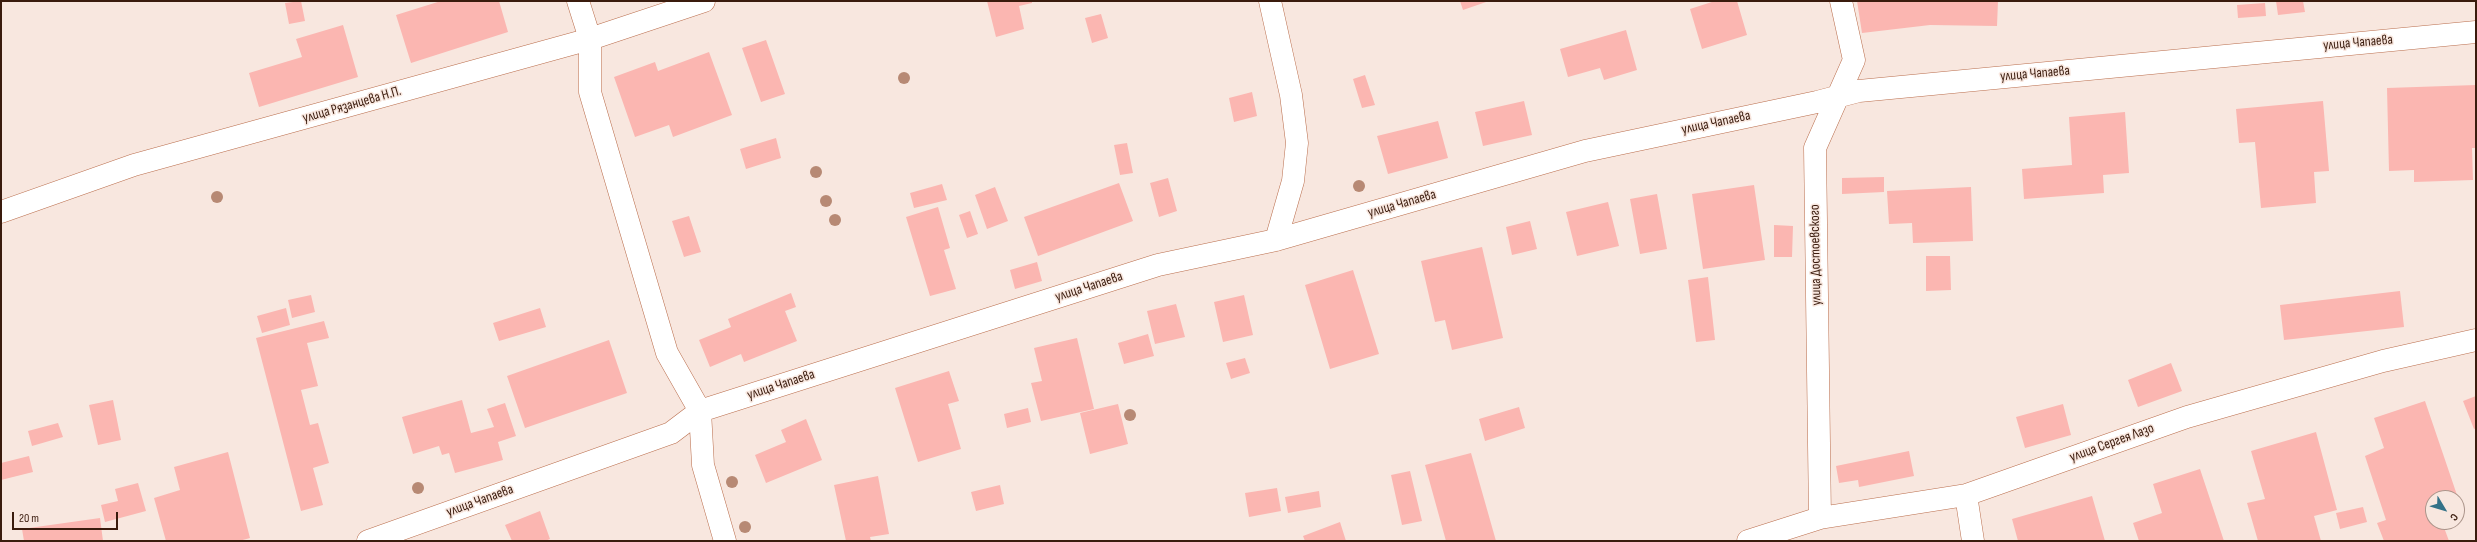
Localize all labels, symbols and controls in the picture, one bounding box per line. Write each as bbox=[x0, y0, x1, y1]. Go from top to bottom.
street label: улица Чапаева bbox=[2322, 32, 2394, 54]
street label: улица Чапаева bbox=[1999, 63, 2071, 85]
street label: улица Рязанцева Н.П. bbox=[301, 83, 403, 127]
street label: улица Чапаева bbox=[1680, 108, 1752, 138]
street label: улица Чапаева bbox=[1366, 186, 1438, 222]
street label: улица Достоевского bbox=[1807, 204, 1825, 306]
street label: улица Чапаева bbox=[1053, 268, 1125, 306]
street label: улица Чапаева bbox=[745, 366, 817, 404]
street label: улица Сергея Лазо bbox=[2068, 420, 2156, 466]
street label: улица Чапаева bbox=[444, 481, 516, 521]
north arrow bbox=[2425, 490, 2465, 530]
scale bar bbox=[14, 504, 120, 530]
text: 20 m bbox=[19, 511, 39, 526]
text: С bbox=[2447, 511, 2461, 523]

